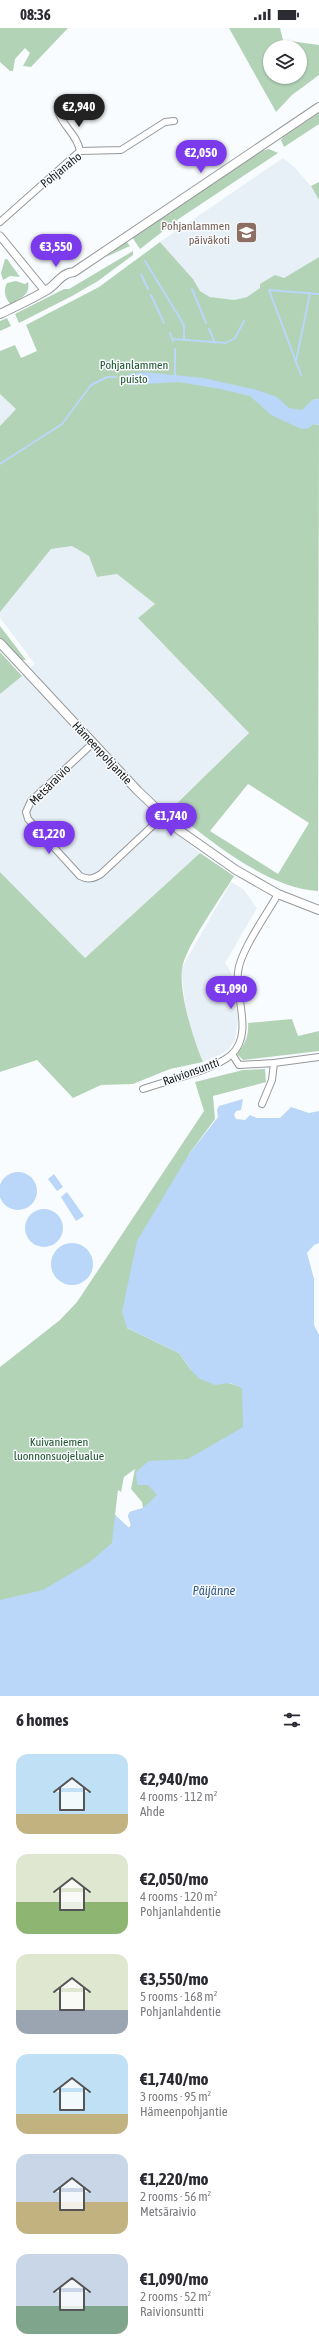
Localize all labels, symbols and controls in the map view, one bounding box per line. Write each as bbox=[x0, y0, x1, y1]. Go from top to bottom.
text: 08:36 bbox=[20, 6, 51, 23]
map controls bbox=[263, 40, 307, 84]
button: layers bbox=[263, 40, 307, 84]
pin: €2,940 bbox=[46, 94, 112, 128]
text: €2,940 bbox=[63, 99, 95, 114]
pin: €2,050 bbox=[168, 140, 234, 174]
text: €2,050 bbox=[185, 145, 217, 160]
street label: Pohjanaho bbox=[38, 149, 84, 191]
place label: Pohjanlammen päiväkoti bbox=[161, 219, 230, 247]
school or university icon: Pohjanlammen päiväkoti bbox=[233, 220, 259, 246]
pin: €3,550 bbox=[23, 234, 89, 268]
text: €3,550 bbox=[40, 239, 72, 254]
park label: Pohjanlammen puisto bbox=[100, 358, 168, 386]
street label: Hämeenpohjantie bbox=[69, 719, 135, 787]
street label: Metsäraivio bbox=[27, 762, 73, 808]
pin: €1,740 bbox=[138, 803, 204, 837]
text: €1,740 bbox=[155, 808, 187, 823]
pin: €1,220 bbox=[16, 821, 82, 855]
text: €1,220 bbox=[33, 826, 65, 841]
pin: €1,090 bbox=[198, 976, 264, 1010]
text: €1,090 bbox=[215, 981, 247, 996]
street label: Raivionsuntti bbox=[161, 1055, 221, 1089]
park label: Kuivaniemen luonnonsuojelualue bbox=[14, 1435, 104, 1463]
water label: Päijänne bbox=[193, 1583, 236, 1598]
icon: filters bbox=[281, 1709, 303, 1731]
text: 6 homes bbox=[16, 1710, 69, 1730]
text: €2,940/mo bbox=[140, 1769, 209, 1789]
icon: home bbox=[48, 1770, 96, 1818]
text: 4 rooms · 112 m² bbox=[140, 1789, 217, 1804]
text: Ahde bbox=[140, 1804, 165, 1819]
text: €2,050/mo bbox=[140, 1869, 209, 1889]
icon: home bbox=[48, 1870, 96, 1918]
text: 4 rooms · 120 m² bbox=[140, 1889, 217, 1904]
text: Pohjanlahdentie bbox=[140, 1904, 221, 1919]
text: €3,550/mo bbox=[140, 1969, 209, 1989]
icon: home bbox=[48, 1970, 96, 2018]
text: 5 rooms · 168 m² bbox=[140, 1989, 217, 2004]
text: Pohjanlahdentie bbox=[140, 2004, 221, 2019]
text: €1,740/mo bbox=[140, 2069, 209, 2089]
icon: home bbox=[48, 2070, 96, 2118]
text: 3 rooms · 95 m² bbox=[140, 2089, 211, 2104]
text: Hämeenpohjantie bbox=[140, 2104, 228, 2119]
text: €1,220/mo bbox=[140, 2169, 209, 2189]
icon: home bbox=[48, 2170, 96, 2218]
text: 2 rooms · 56 m² bbox=[140, 2189, 211, 2204]
text: Metsäraivio bbox=[140, 2204, 196, 2219]
text: €1,090/mo bbox=[140, 2269, 209, 2289]
icon: home bbox=[48, 2270, 96, 2318]
text: 2 rooms · 52 m² bbox=[140, 2289, 211, 2304]
text: Raivionsuntti bbox=[140, 2304, 204, 2319]

